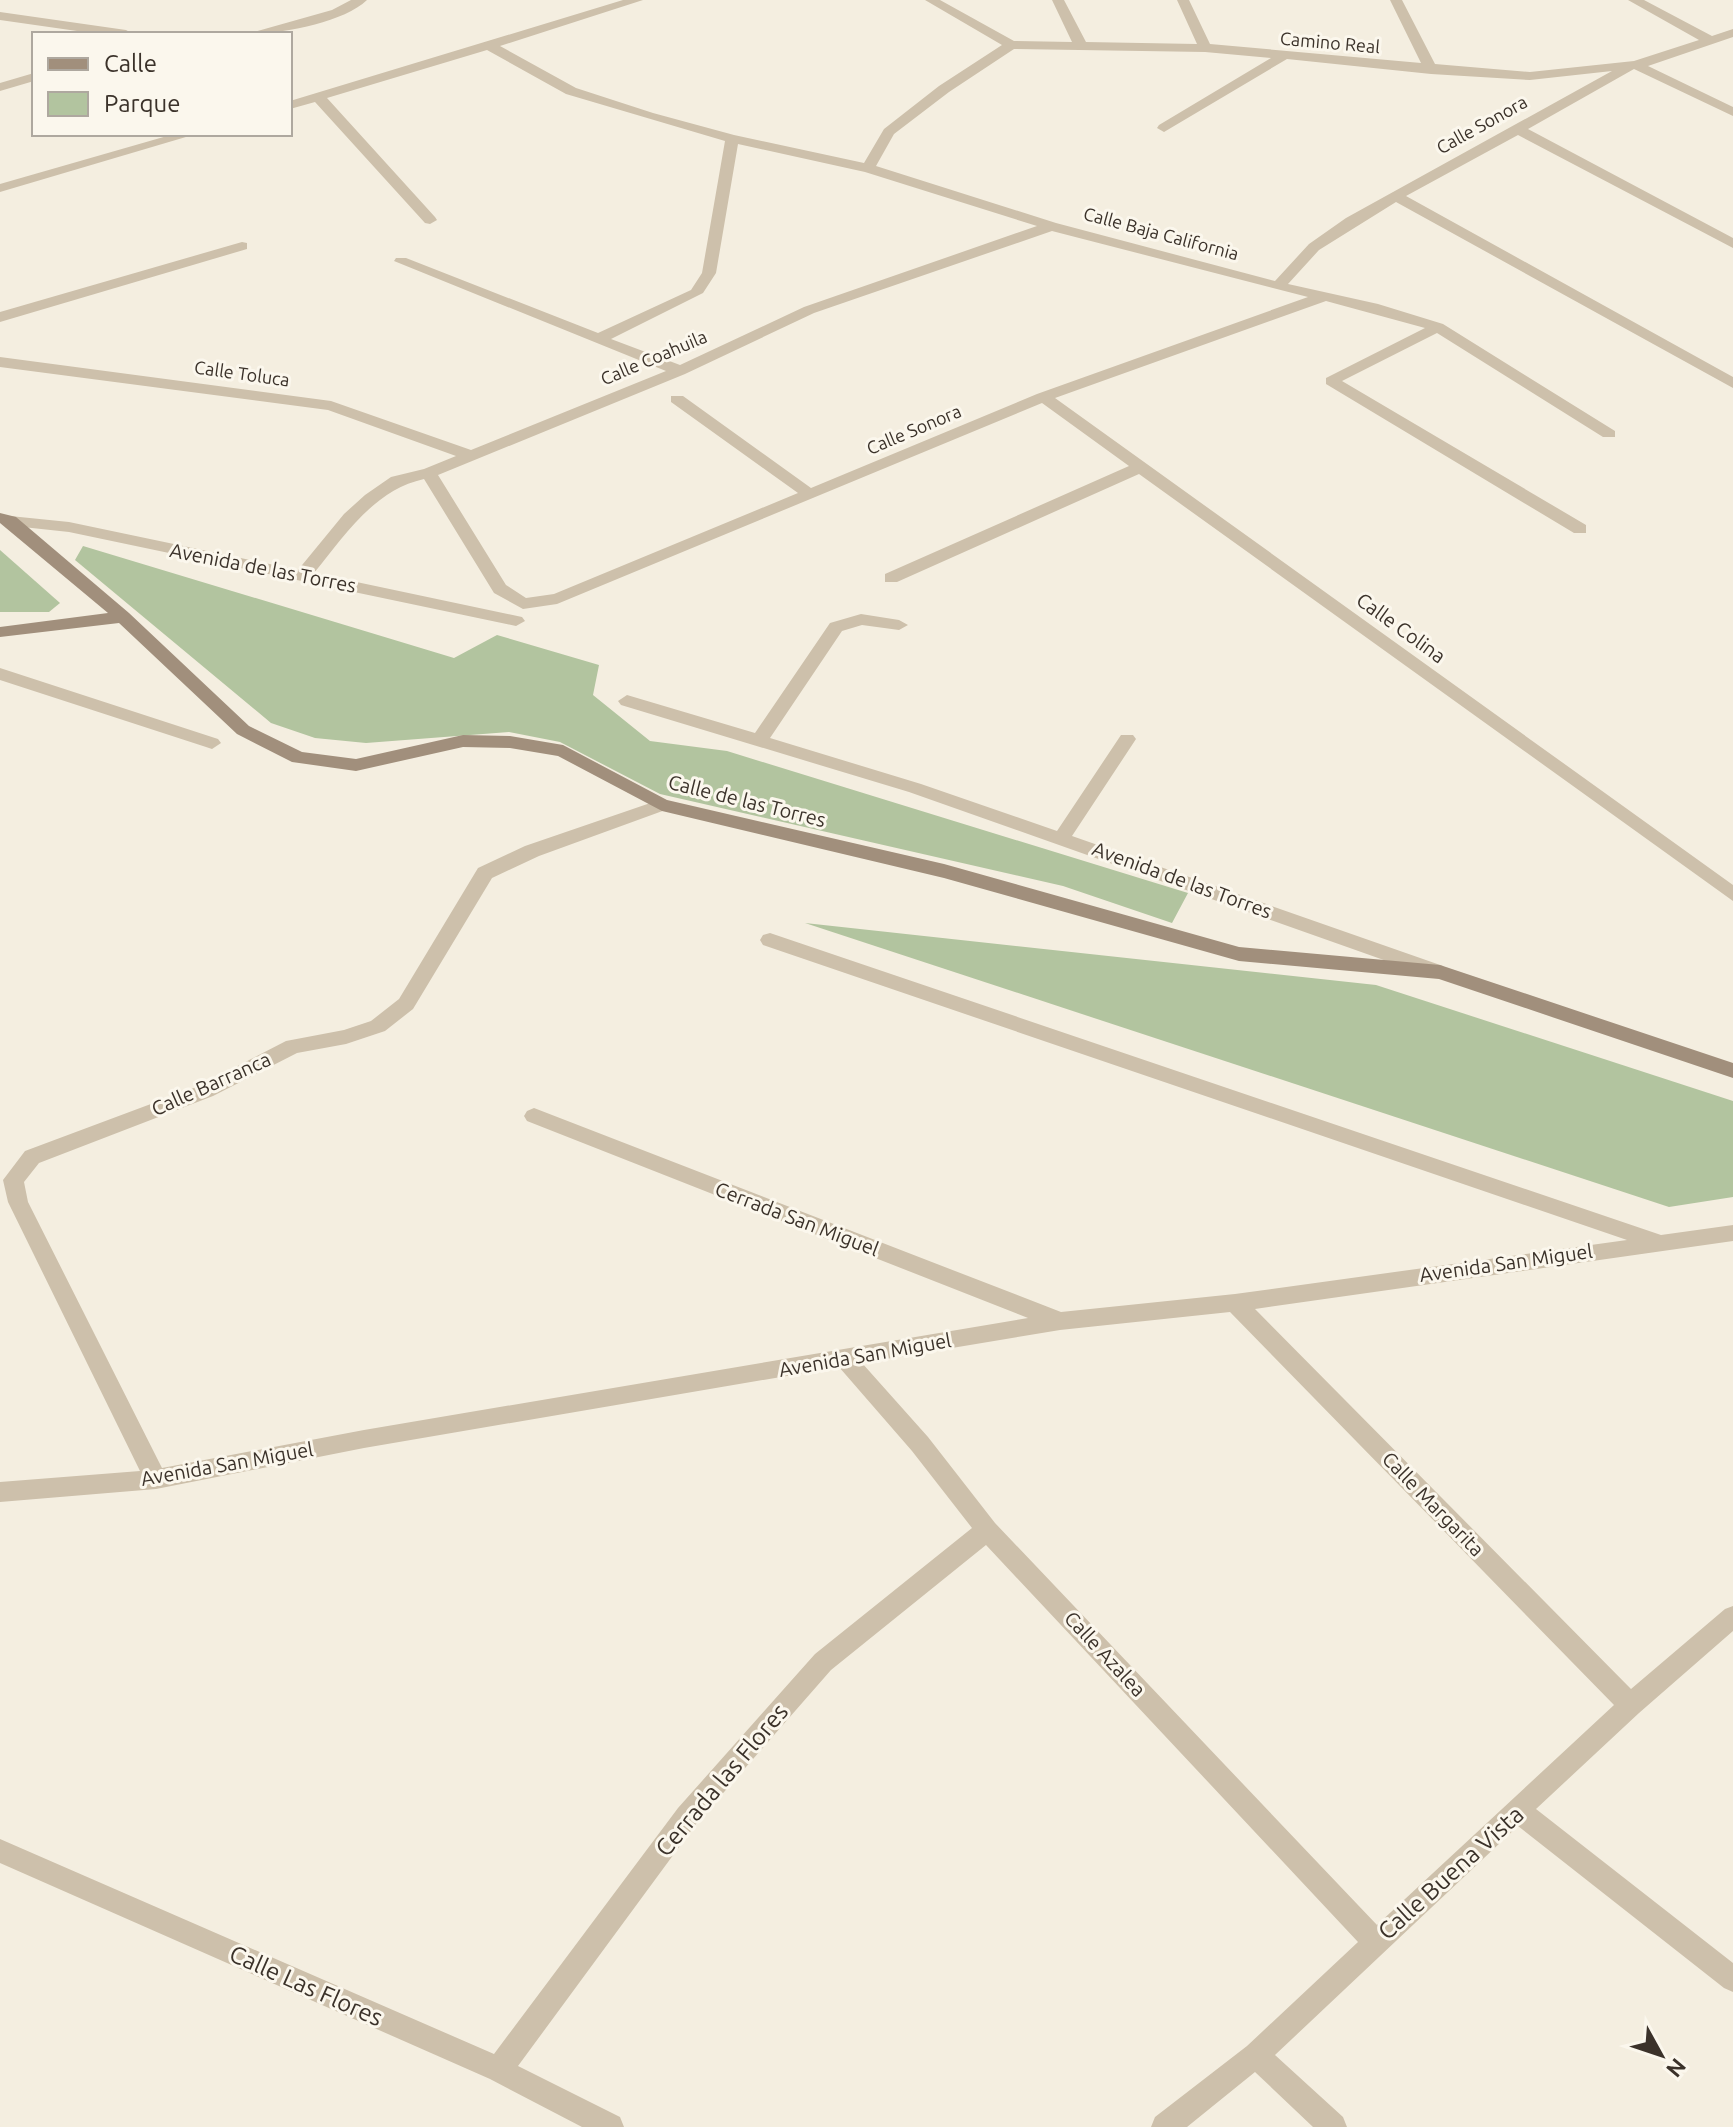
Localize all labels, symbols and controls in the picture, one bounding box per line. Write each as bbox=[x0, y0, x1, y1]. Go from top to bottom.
street label: Camino Real bbox=[1279, 28, 1381, 56]
legend bbox=[32, 32, 292, 136]
text: Calle bbox=[104, 50, 157, 77]
text: Parque bbox=[104, 90, 181, 117]
street label: Calle Sonora bbox=[1433, 91, 1530, 157]
street label: Calle Baja California bbox=[1082, 203, 1241, 263]
street label: Calle Coahuila bbox=[597, 326, 710, 388]
street label: Calle Toluca bbox=[193, 356, 291, 390]
street label: Calle Sonora bbox=[863, 400, 964, 458]
street label: Avenida de las Torres bbox=[168, 538, 358, 597]
street label: Calle Colina bbox=[1352, 588, 1450, 668]
street label: Calle de las Torres bbox=[666, 770, 828, 831]
street label: Avenida de las Torres bbox=[1089, 836, 1275, 923]
street label: Calle Barranca bbox=[148, 1047, 274, 1120]
street label: Cerrada San Miguel bbox=[712, 1177, 882, 1260]
street label: Avenida San Miguel bbox=[1418, 1239, 1594, 1286]
street label: Avenida San Miguel bbox=[777, 1328, 953, 1381]
street label: Avenida San Miguel bbox=[139, 1437, 315, 1490]
street label: Calle Margarita bbox=[1378, 1447, 1489, 1561]
street label: Calle Azalea bbox=[1060, 1606, 1151, 1701]
street label: Cerrada las Flores bbox=[650, 1698, 793, 1861]
street label: Calle Buena Vista bbox=[1372, 1800, 1529, 1945]
street label: Calle Las Flores bbox=[226, 1940, 387, 2031]
north arrow bbox=[1621, 2015, 1701, 2095]
text: N bbox=[1662, 2054, 1692, 2083]

